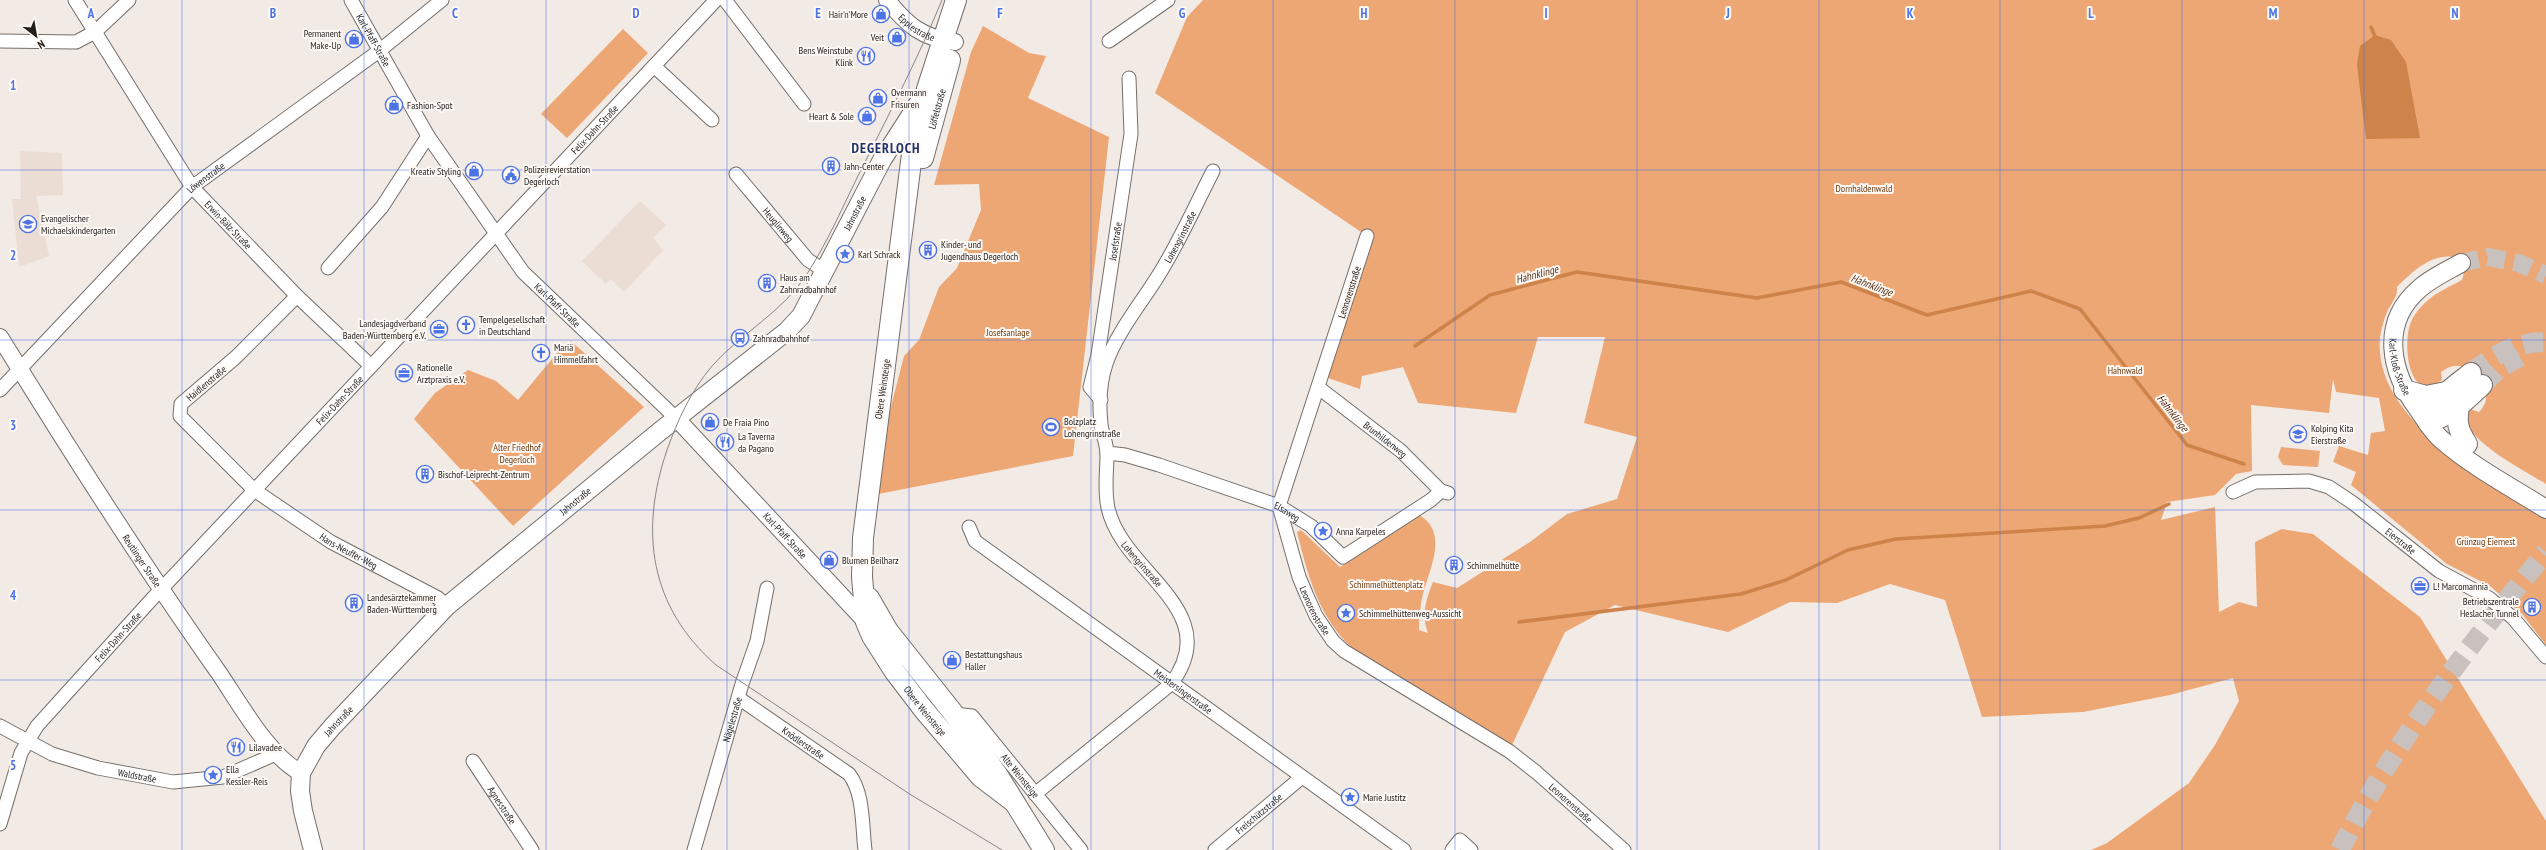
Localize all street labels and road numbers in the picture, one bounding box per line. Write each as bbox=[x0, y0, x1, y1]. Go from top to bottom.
street label: Epplestraße bbox=[895, 11, 937, 44]
street label: Karl-Pfaff-Straße bbox=[353, 12, 393, 69]
street label: Löffelstraße bbox=[925, 87, 949, 131]
street label: Felix-Dahn-Straße bbox=[568, 102, 621, 157]
street label: Löwenstraße bbox=[184, 159, 227, 196]
street label: Jahnstraße bbox=[840, 194, 869, 234]
street label: Erwin-Bälz-Straße bbox=[202, 198, 254, 252]
street label: Heuglinweg bbox=[760, 205, 796, 245]
street label: Lohengrinstraße bbox=[1161, 209, 1199, 265]
street label: Josefstraße bbox=[1106, 221, 1125, 262]
street label: Leonorenstraße bbox=[1335, 264, 1364, 320]
street label: Karl-Pfaff-Straße bbox=[532, 280, 583, 330]
street label: Karl-Kloß-Straße bbox=[2386, 338, 2414, 398]
street label: Obere Weinsteige bbox=[872, 358, 893, 420]
street label: Haidlenstraße bbox=[184, 363, 229, 404]
street label: Felix-Dahn-Straße bbox=[313, 373, 366, 428]
street label: Brunhildenweg bbox=[1361, 419, 1410, 461]
street label: Jahnstraße bbox=[556, 484, 594, 519]
street label: Elsaweg bbox=[1272, 499, 1302, 525]
street label: Karl-Pfaff-Straße bbox=[760, 510, 810, 562]
street label: Eierstraße bbox=[2383, 525, 2418, 557]
street label: Hans-Neuffer-Weg bbox=[317, 530, 379, 572]
street label: Reutlinger Straße bbox=[120, 532, 164, 590]
street label: Lohengrinstraße bbox=[1118, 539, 1165, 590]
street label: Leonorenstraße bbox=[1297, 584, 1333, 638]
street label: Felix-Dahn-Straße bbox=[92, 609, 144, 665]
street label: Meistersingerstraße bbox=[1151, 666, 1215, 717]
street label: Obere Weinsteige bbox=[901, 684, 949, 739]
street label: Nägelestraße bbox=[720, 695, 745, 744]
street label: Jahnstraße bbox=[321, 703, 356, 740]
street label: Knödlerstraße bbox=[779, 724, 827, 762]
street label: Alte Weinsteige bbox=[998, 751, 1042, 801]
street label: Waldstraße bbox=[117, 766, 157, 786]
street label: Leonorenstraße bbox=[1546, 780, 1595, 826]
street label: Agnesstraße bbox=[485, 784, 519, 827]
street label: Freischützstraße bbox=[1233, 790, 1285, 837]

